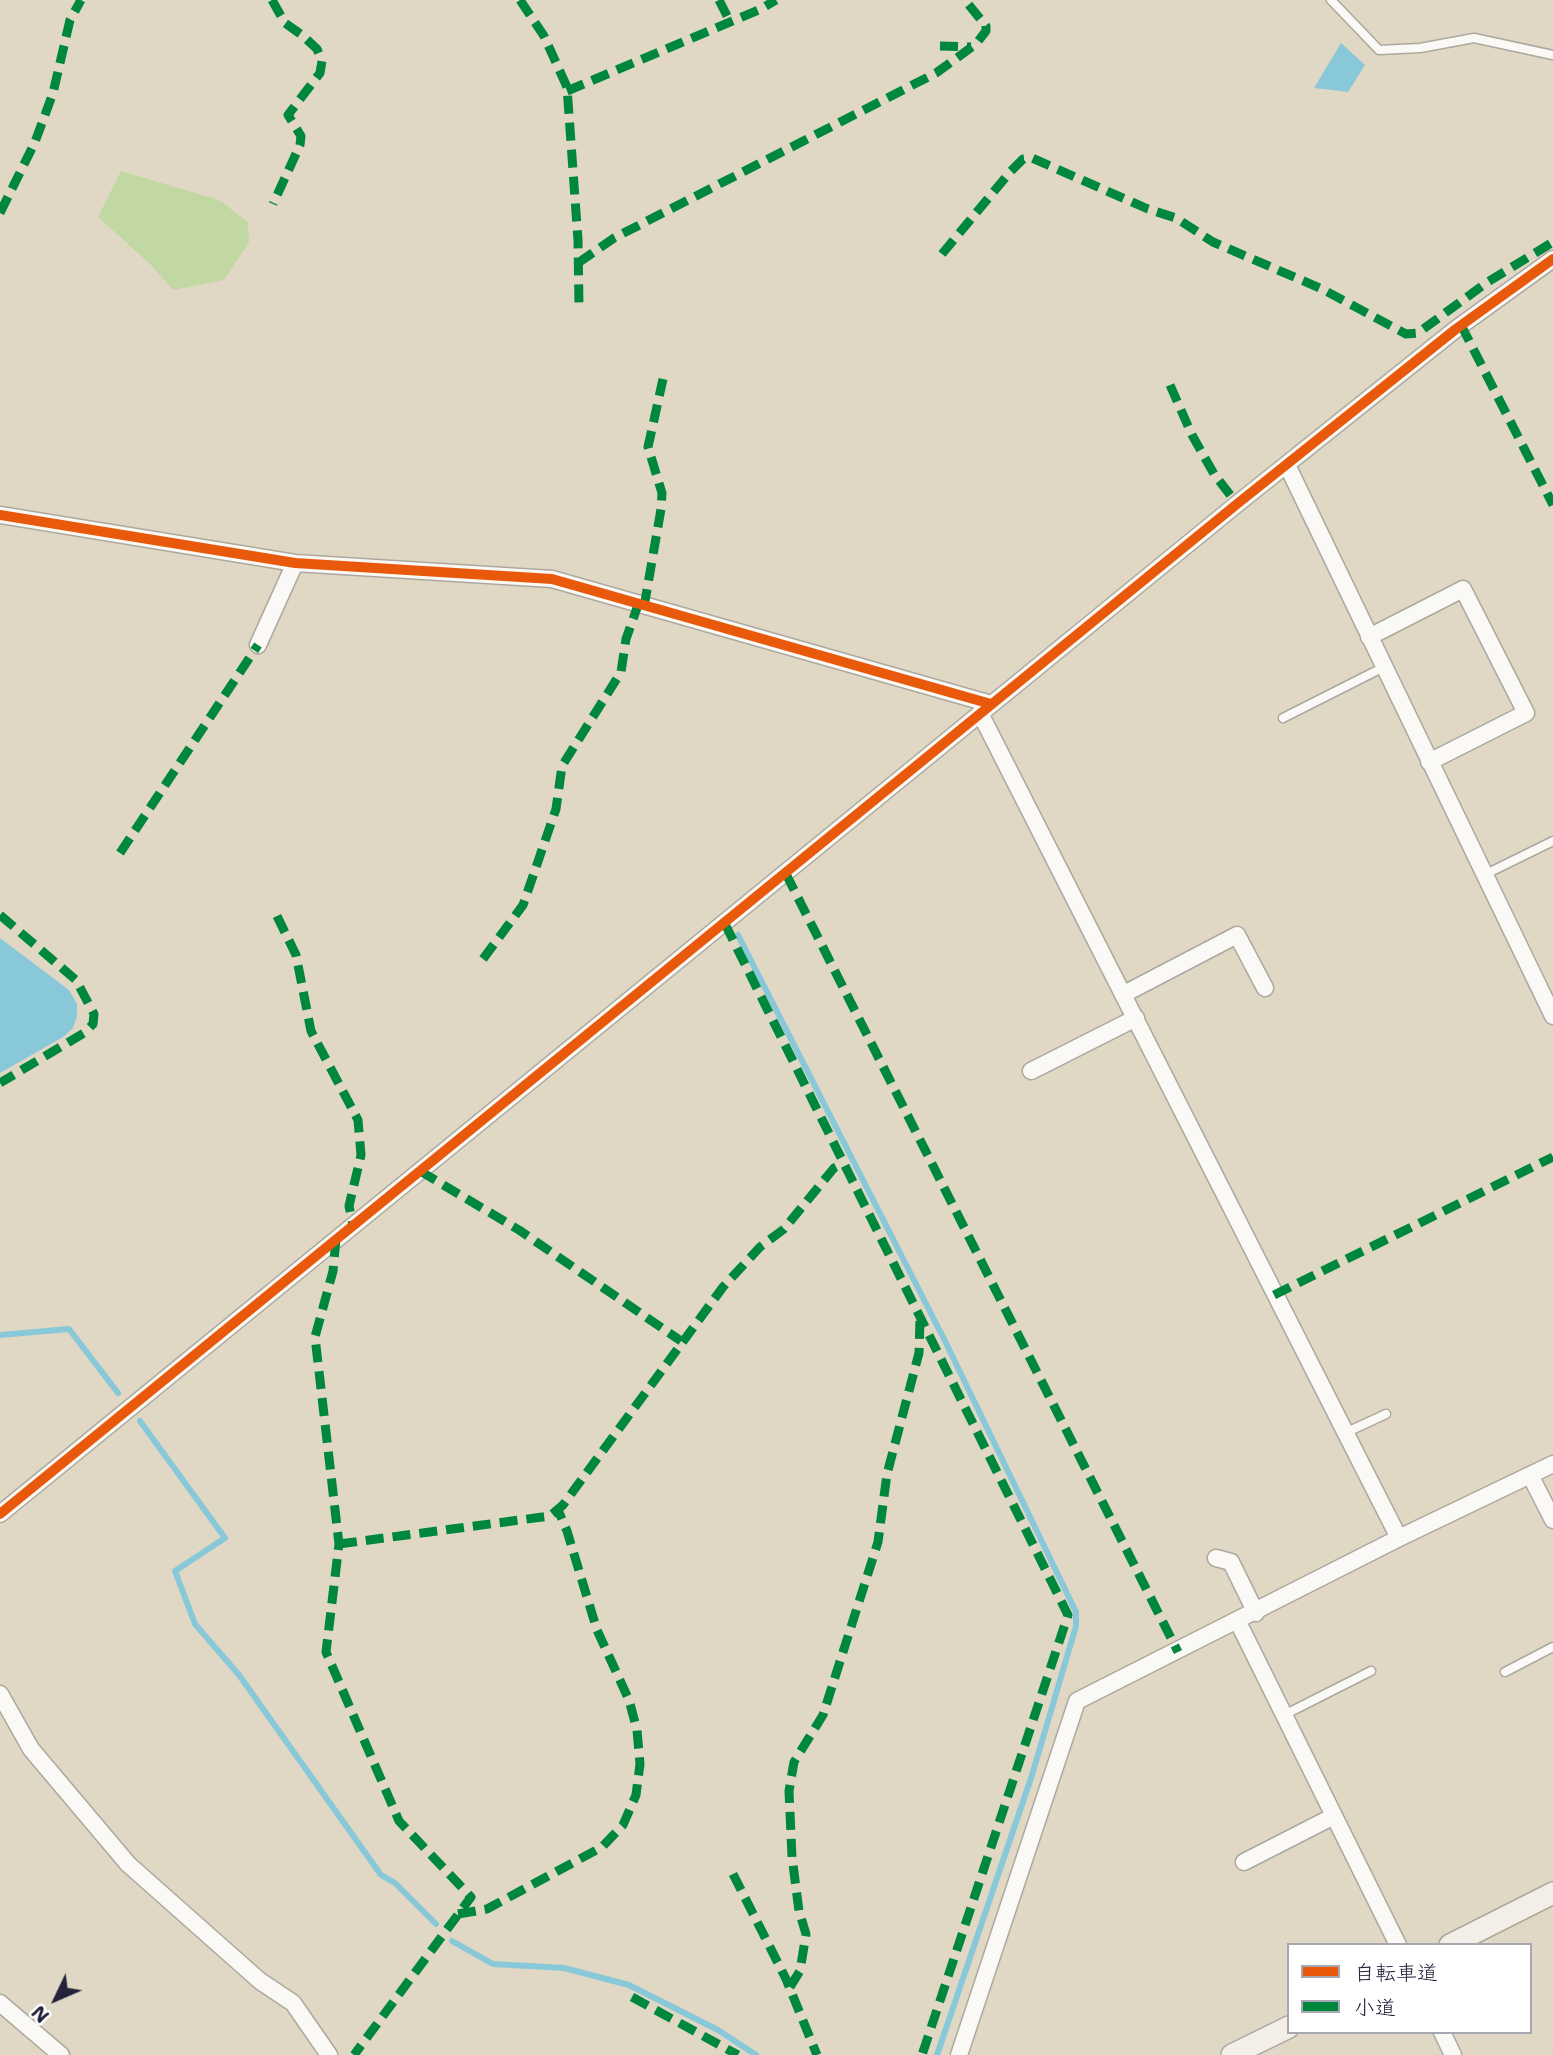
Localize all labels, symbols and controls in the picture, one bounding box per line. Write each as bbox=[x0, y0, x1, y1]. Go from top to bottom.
legend bbox=[1287, 1943, 1532, 2034]
text: 自転車道 bbox=[1354, 1959, 1438, 1987]
north arrow bbox=[21, 1964, 91, 2034]
text: 小道 bbox=[1354, 1994, 1396, 2022]
text: N bbox=[26, 2000, 55, 2028]

